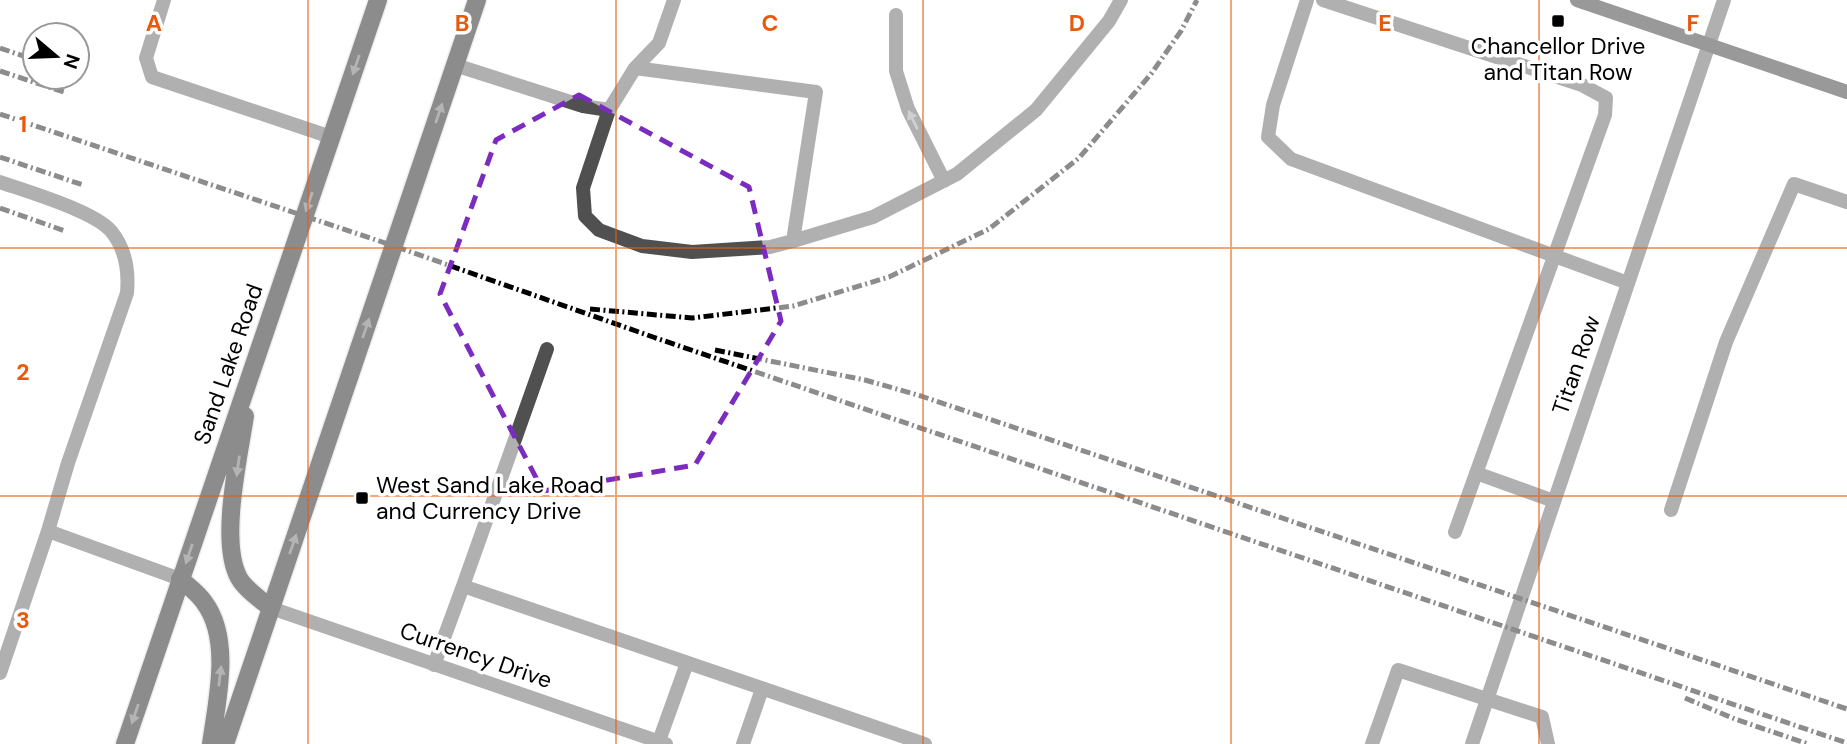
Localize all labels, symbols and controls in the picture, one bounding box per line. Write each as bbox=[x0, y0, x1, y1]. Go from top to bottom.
text: A bbox=[146, 8, 162, 38]
text: B bbox=[455, 8, 469, 38]
text: C bbox=[762, 8, 778, 38]
text: D bbox=[1069, 8, 1085, 38]
text: E bbox=[1378, 8, 1392, 38]
text: F bbox=[1687, 8, 1700, 38]
marker: Chancellor Drive and Titan Row bbox=[1550, 13, 1566, 29]
north arrow bbox=[21, 21, 91, 91]
place label: Chancellor Drive and Titan Row bbox=[1471, 31, 1645, 87]
text: N bbox=[58, 51, 86, 72]
one-way arrow bbox=[350, 54, 361, 75]
one-way arrow bbox=[434, 102, 445, 123]
text: 1 bbox=[19, 109, 27, 139]
one-way arrow bbox=[908, 110, 919, 130]
one-way arrow bbox=[303, 192, 314, 213]
street label: Sand Lake Road bbox=[187, 280, 269, 448]
street label: Titan Row bbox=[1545, 311, 1607, 419]
one-way arrow bbox=[361, 318, 372, 339]
text: 2 bbox=[16, 357, 30, 387]
one-way arrow bbox=[232, 455, 243, 477]
place label: West Sand Lake Road and Currency Drive bbox=[376, 470, 604, 526]
marker: West Sand Lake Road and Currency Drive bbox=[354, 490, 370, 506]
one-way arrow bbox=[288, 533, 299, 554]
one-way arrow bbox=[183, 544, 194, 565]
text: 3 bbox=[16, 605, 30, 635]
street label: Currency Drive bbox=[396, 615, 556, 695]
one-way arrow bbox=[214, 665, 225, 687]
one-way arrow bbox=[129, 703, 140, 724]

